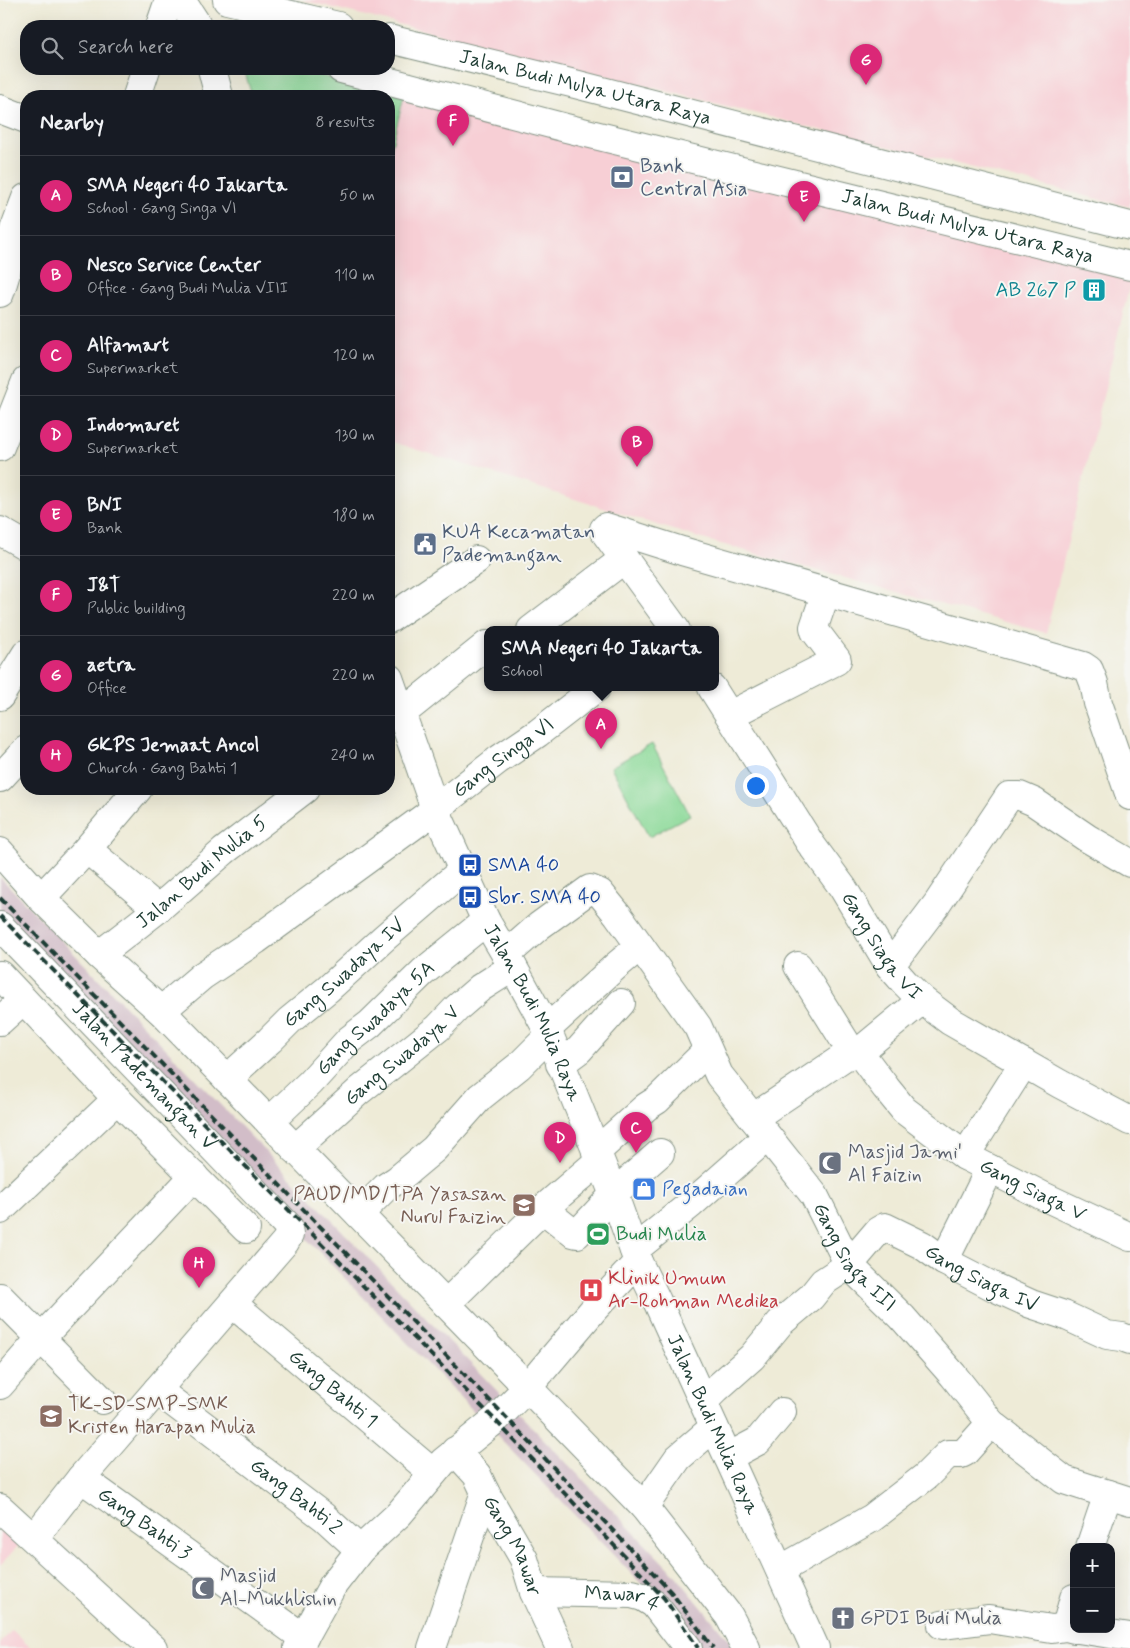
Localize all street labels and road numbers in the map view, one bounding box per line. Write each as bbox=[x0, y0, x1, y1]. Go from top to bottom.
street label: Jalan Budi Mulya Utara Raya bbox=[456, 43, 714, 132]
street label: Jalan Budi Mulya Utara Raya bbox=[839, 182, 1096, 270]
street label: Gang Singa VI bbox=[447, 712, 560, 804]
street label: Jalan Budi Mulia 5 bbox=[130, 809, 273, 935]
street label: Gang Siaga VI bbox=[835, 887, 928, 1006]
street label: Gang Swadaya IV bbox=[277, 912, 411, 1034]
street label: Jalan Budi Mulia Raya bbox=[477, 919, 589, 1106]
street label: Gang Swadaya 5A bbox=[310, 954, 440, 1081]
street label: Jalan Pademangan V bbox=[66, 995, 222, 1157]
street label: Gang Swadaya V bbox=[338, 999, 466, 1112]
street label: Gang Siaga V bbox=[975, 1152, 1091, 1228]
street label: Gang Siaga III bbox=[806, 1198, 902, 1318]
street label: Gang Siaga IV bbox=[919, 1238, 1042, 1319]
street label: Jalan Budi Mulia Raya bbox=[660, 1330, 766, 1520]
street label: Gang Bahti 1 bbox=[283, 1343, 383, 1434]
street label: Gang Bahti 2 bbox=[244, 1452, 348, 1541]
street label: Gang Bahti 3 bbox=[92, 1481, 197, 1566]
street label: Gang Mawar bbox=[476, 1490, 548, 1600]
street label: Mawar 4 bbox=[584, 1580, 666, 1618]

